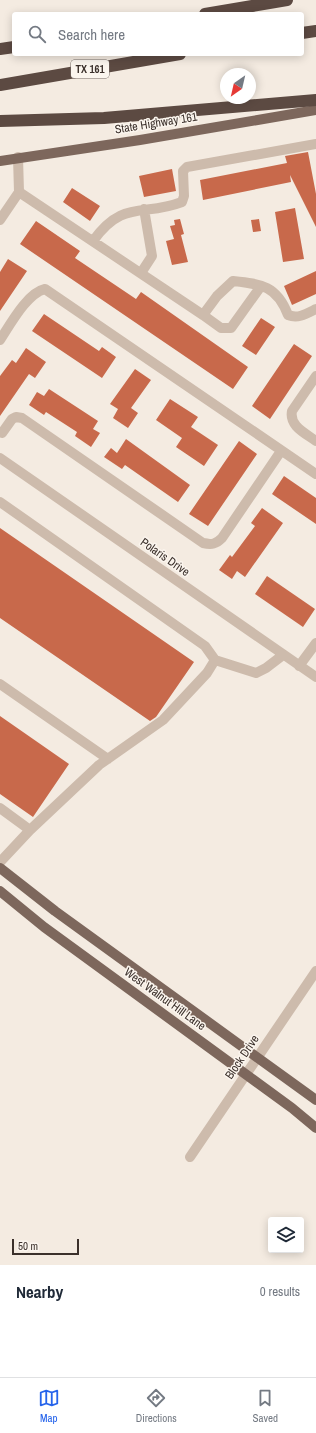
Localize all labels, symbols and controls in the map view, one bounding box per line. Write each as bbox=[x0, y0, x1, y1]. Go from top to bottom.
search box bbox=[12, 12, 304, 56]
icon: search bbox=[26, 23, 48, 45]
text: Search here bbox=[58, 24, 125, 45]
road number: TX 161 bbox=[71, 60, 109, 78]
north arrow bbox=[220, 68, 256, 104]
street label: State Highway 161 bbox=[114, 109, 199, 137]
street label: Polaris Drive bbox=[137, 534, 193, 580]
street label: West Walnut Hill Lane bbox=[121, 964, 209, 1034]
street label: Block Drive bbox=[221, 1032, 263, 1082]
map controls bbox=[268, 1217, 304, 1253]
button: layers bbox=[268, 1217, 304, 1253]
scale bar bbox=[12, 1237, 79, 1256]
text: 50 m bbox=[18, 1239, 38, 1253]
text: Nearby bbox=[16, 1280, 63, 1303]
text: 0 results bbox=[260, 1283, 300, 1300]
tab: Map bbox=[38, 1387, 60, 1425]
tab: Directions bbox=[136, 1387, 177, 1425]
tab: Saved bbox=[253, 1387, 278, 1425]

